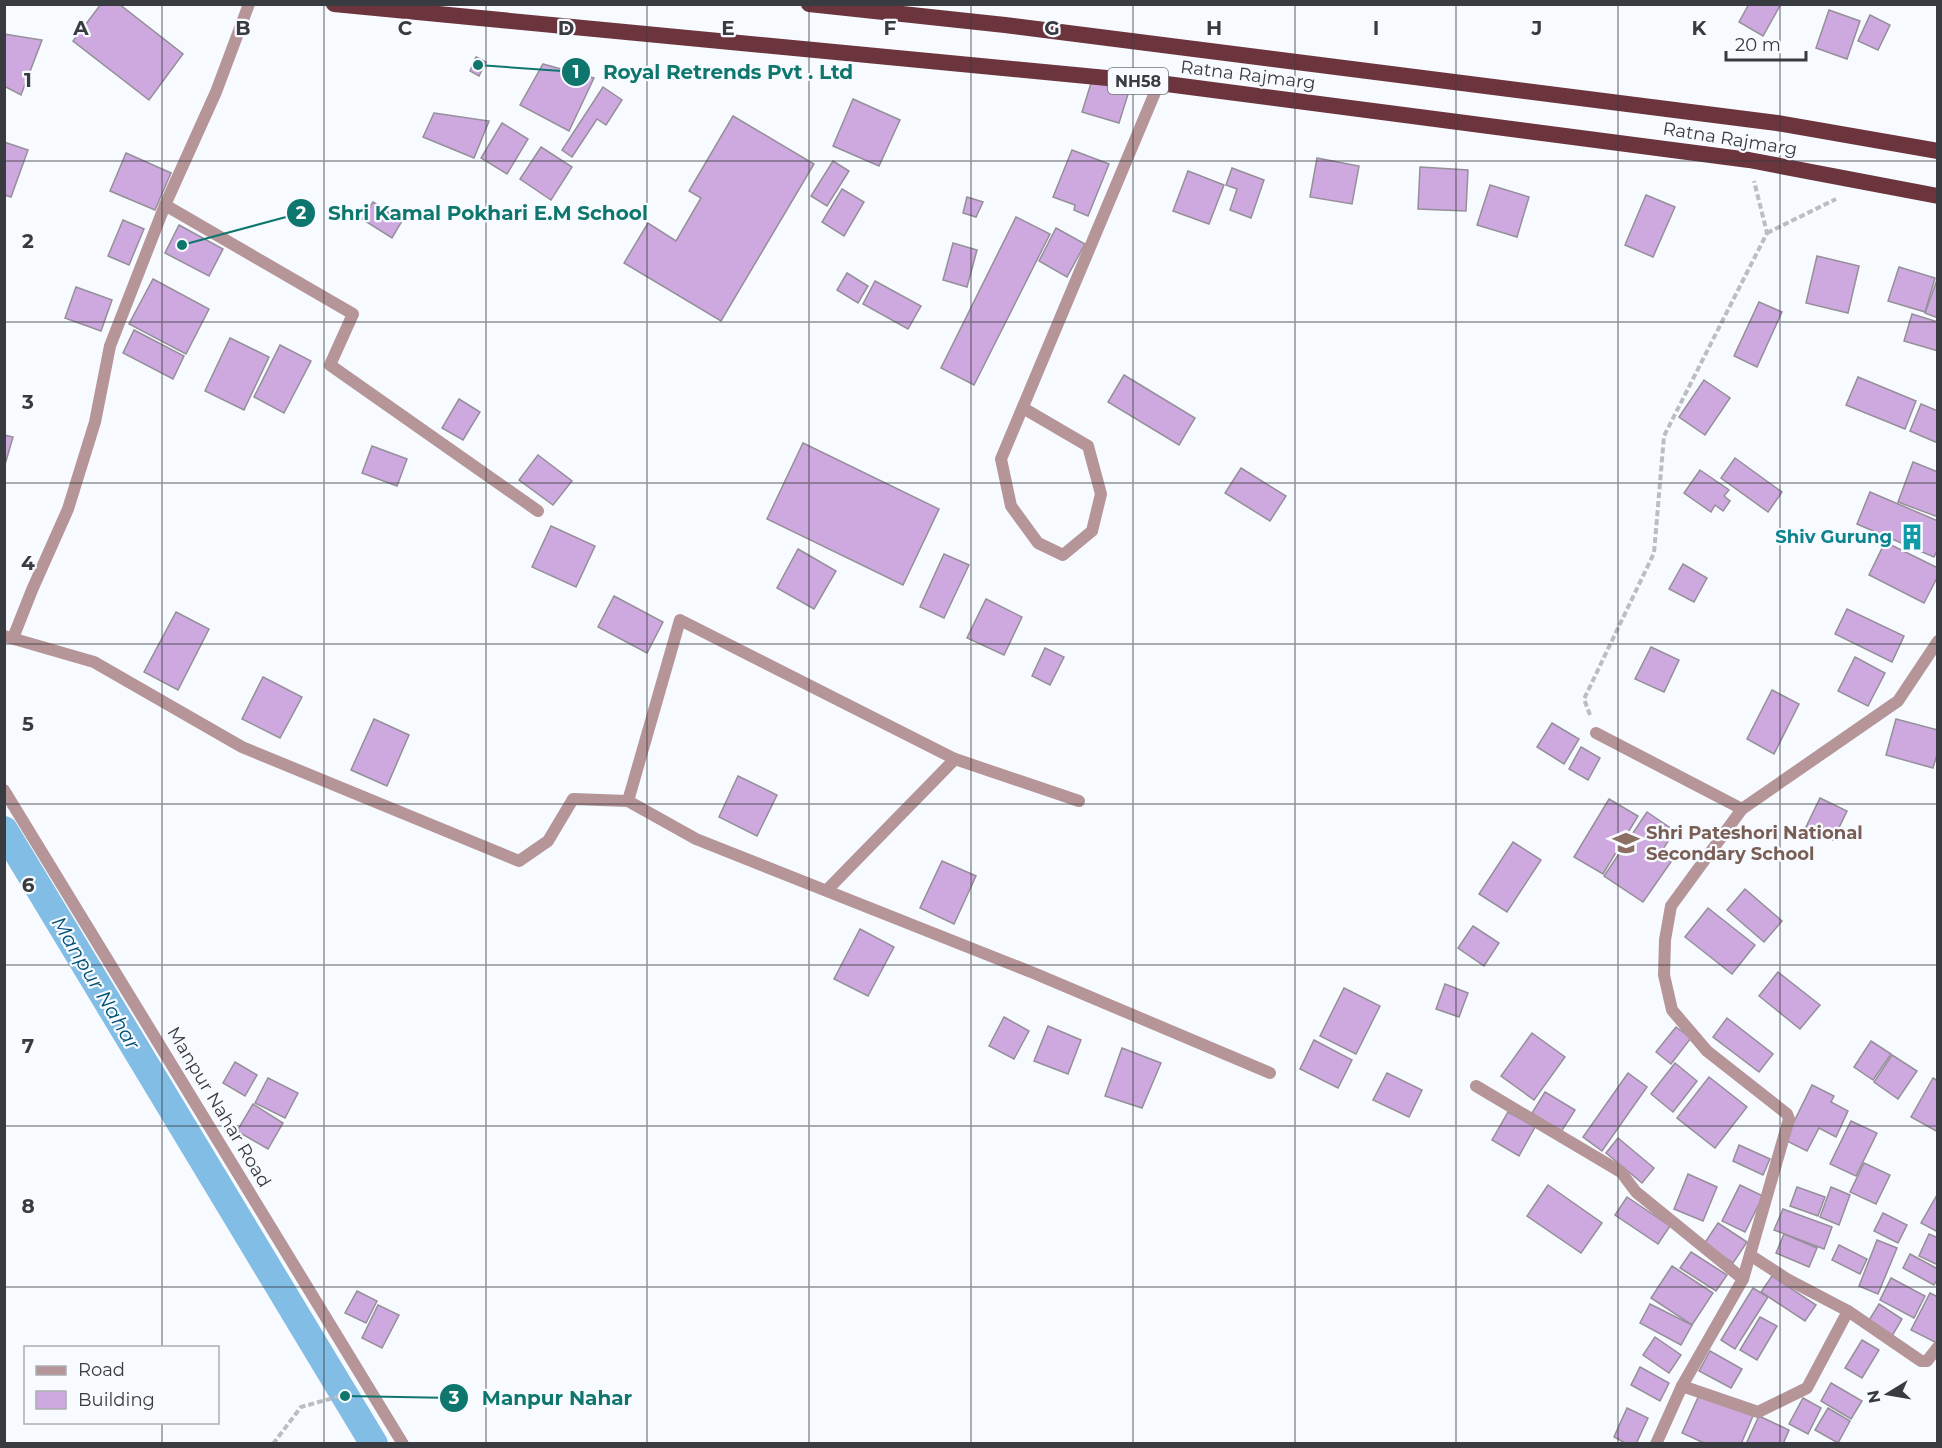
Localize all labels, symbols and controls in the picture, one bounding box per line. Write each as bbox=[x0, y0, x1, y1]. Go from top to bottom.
text: A bbox=[72, 16, 89, 40]
text: B bbox=[235, 16, 251, 40]
text: C bbox=[398, 16, 413, 40]
text: D bbox=[558, 16, 574, 40]
text: E bbox=[721, 16, 735, 40]
text: F bbox=[884, 16, 897, 40]
text: G bbox=[1044, 16, 1060, 40]
text: H bbox=[1206, 16, 1222, 40]
text: I bbox=[1373, 16, 1379, 40]
text: J bbox=[1531, 16, 1542, 40]
text: K bbox=[1692, 16, 1708, 40]
scale bar bbox=[1726, 24, 1806, 62]
text: 20 m bbox=[1735, 34, 1781, 56]
callout: Royal Retrends Pvt . Ltd bbox=[561, 53, 865, 91]
street label: Ratna Rajmarg bbox=[1179, 56, 1317, 94]
text: Royal Retrends Pvt . Ltd bbox=[603, 60, 853, 84]
text: 1 bbox=[572, 61, 580, 83]
text: 1 bbox=[24, 68, 32, 92]
road number: NH58 bbox=[1108, 68, 1168, 94]
street label: Ratna Rajmarg bbox=[1661, 118, 1799, 160]
callout: Shri Kamal Pokhari E.M School bbox=[286, 194, 660, 232]
text: Shri Kamal Pokhari E.M School bbox=[328, 201, 648, 225]
text: 2 bbox=[296, 202, 307, 224]
text: 2 bbox=[22, 229, 34, 253]
text: 3 bbox=[21, 390, 34, 414]
building icon: Shiv Gurung bbox=[1897, 522, 1927, 552]
place label: Shiv Gurung bbox=[1775, 526, 1892, 548]
text: 4 bbox=[21, 551, 35, 575]
text: 5 bbox=[22, 712, 34, 736]
place label: Shri Pateshori National Secondary School bbox=[1646, 822, 1863, 865]
school or university icon: Shri Pateshori National Secondary School bbox=[1611, 828, 1641, 858]
text: 6 bbox=[22, 873, 35, 897]
water label: Manpur Nahar bbox=[47, 912, 146, 1055]
street label: Manpur Nahar Road bbox=[162, 1023, 276, 1191]
text: 7 bbox=[22, 1034, 34, 1058]
text: 8 bbox=[21, 1194, 35, 1218]
legend bbox=[24, 1346, 219, 1424]
text: Road bbox=[78, 1359, 125, 1381]
north arrow bbox=[1858, 1364, 1918, 1424]
callout: Manpur Nahar bbox=[439, 1379, 644, 1417]
text: Manpur Nahar bbox=[482, 1386, 633, 1410]
text: 3 bbox=[448, 1387, 460, 1409]
text: Building bbox=[78, 1389, 155, 1411]
text: N bbox=[1863, 1389, 1884, 1405]

